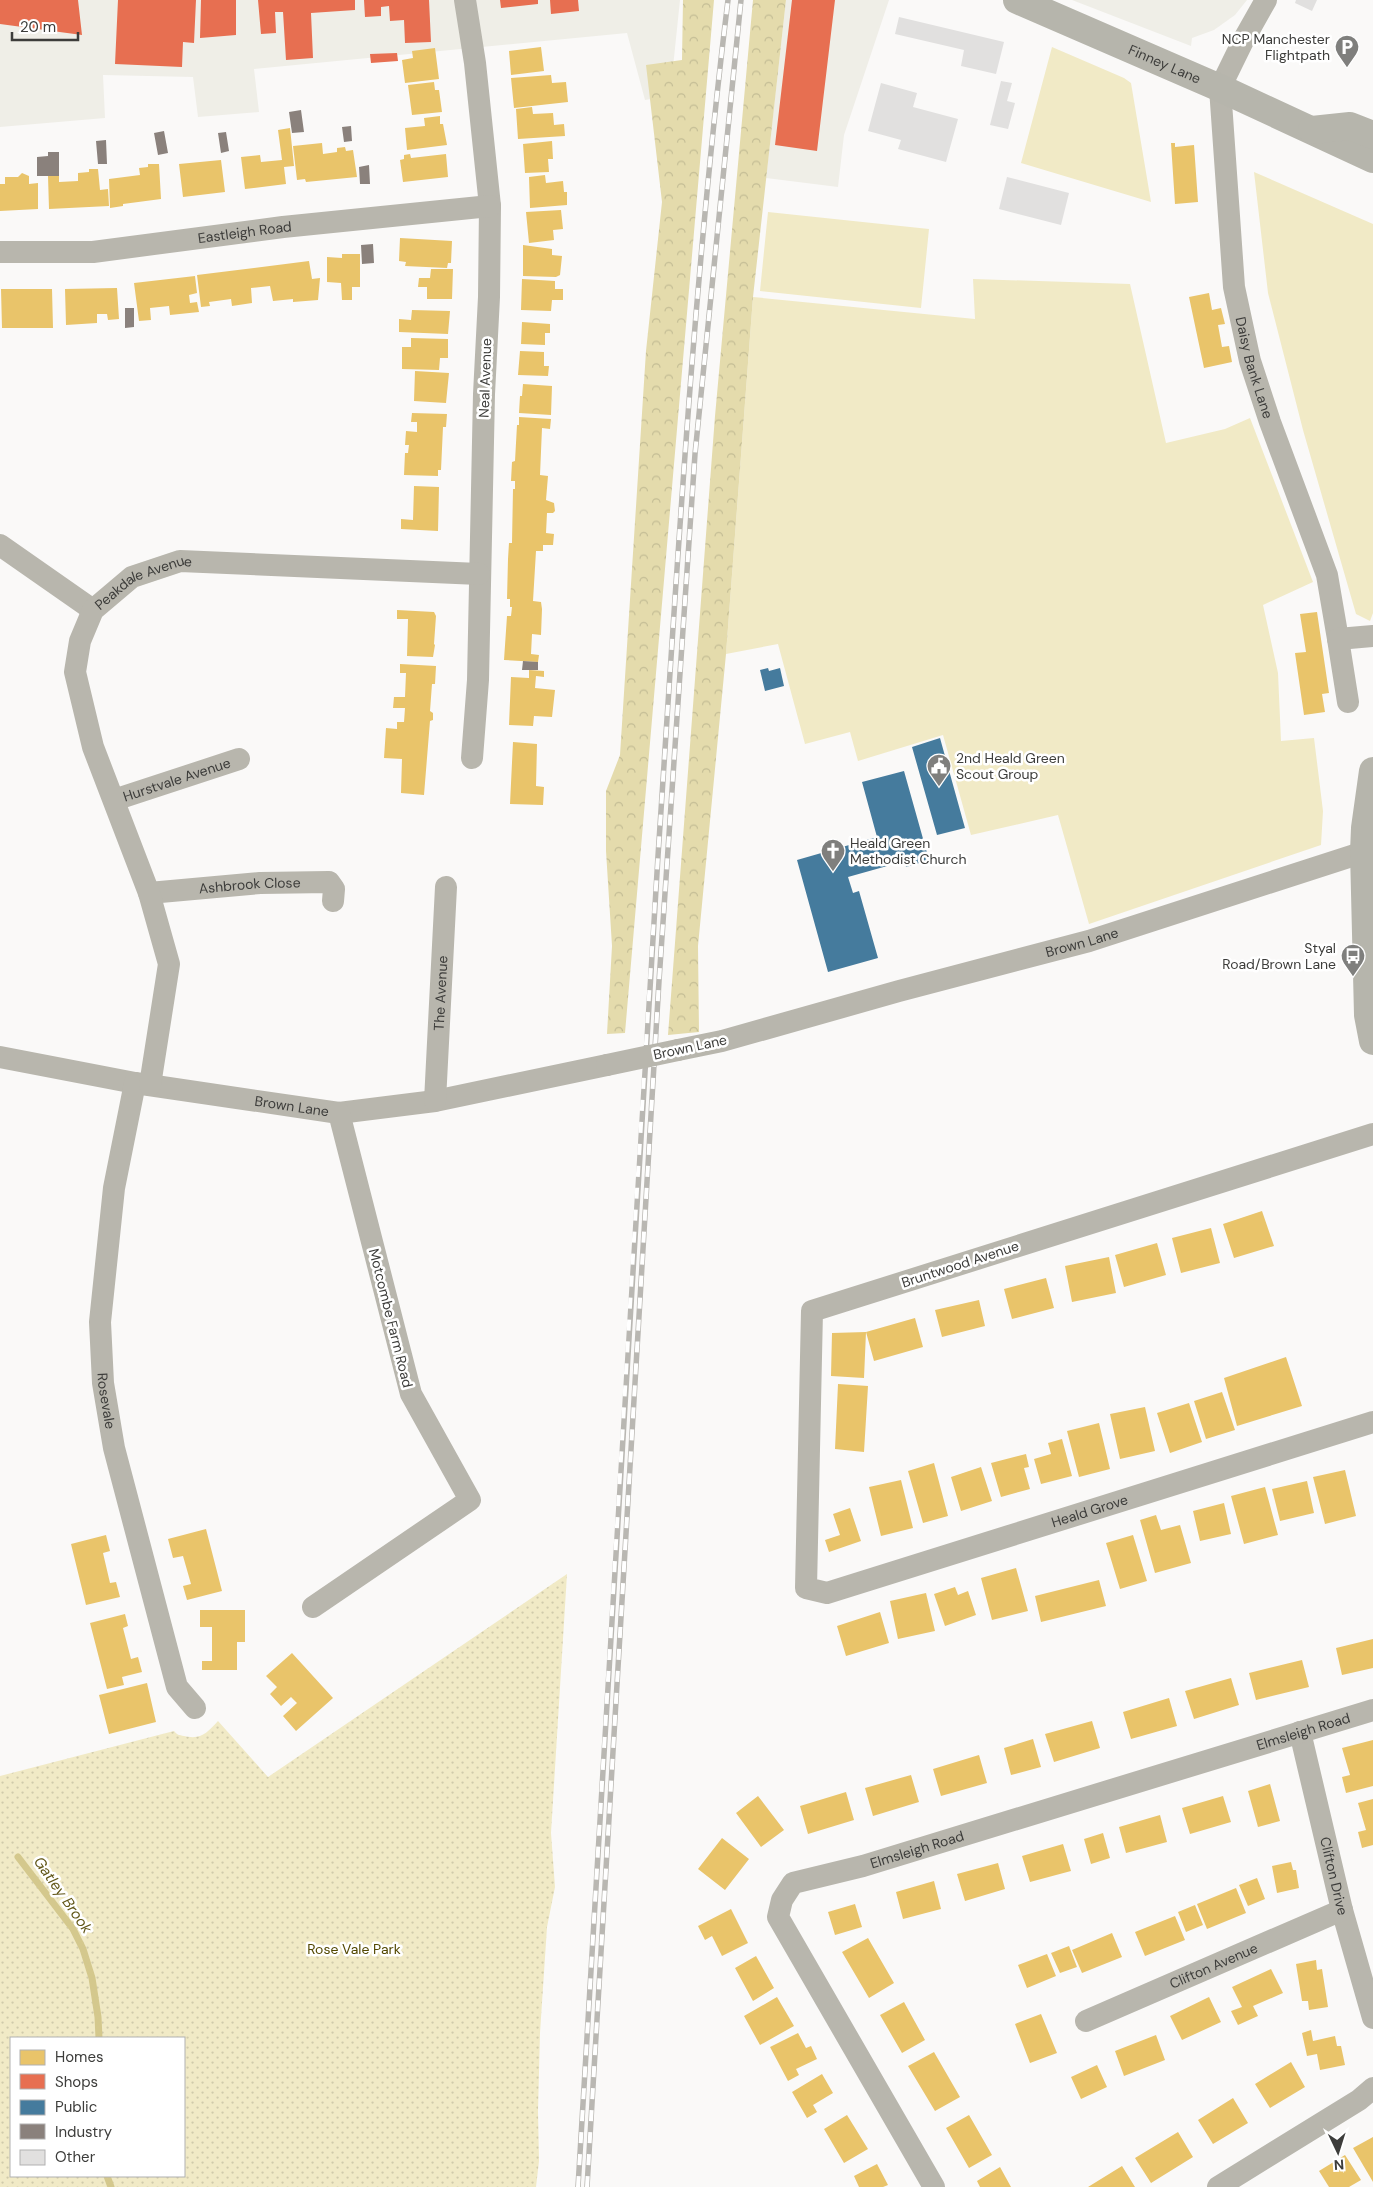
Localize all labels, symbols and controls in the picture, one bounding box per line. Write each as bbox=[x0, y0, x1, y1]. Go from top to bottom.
scale bar bbox=[12, 10, 79, 42]
text: 20 m bbox=[20, 17, 56, 37]
place label: NCP Manchester Flightpath bbox=[1222, 30, 1330, 64]
parking icon: NCP Manchester Flightpath bbox=[1334, 34, 1360, 68]
street label: Finney Lane bbox=[1126, 40, 1204, 88]
street label: Eastleigh Road bbox=[197, 217, 292, 247]
street label: Daisy Bank Lane bbox=[1232, 315, 1277, 421]
street label: Neal Avenue bbox=[475, 338, 495, 418]
street label: Peakdale Avenue bbox=[91, 551, 192, 614]
place label: 2nd Heald Green Scout Group bbox=[956, 749, 1065, 783]
street label: Hurstvale Avenue bbox=[121, 753, 233, 805]
public building icon: 2nd Heald Green Scout Group bbox=[926, 753, 952, 787]
place label: Heald Green Methodist Church bbox=[850, 834, 966, 868]
church icon: Heald Green Methodist Church bbox=[820, 838, 846, 872]
street label: Ashbrook Close bbox=[198, 873, 301, 897]
street label: Brown Lane bbox=[1043, 923, 1120, 961]
place label: Styal Road/Brown Lane bbox=[1222, 939, 1336, 973]
bus stop icon: Styal Road/Brown Lane bbox=[1340, 943, 1366, 977]
street label: The Avenue bbox=[430, 955, 451, 1031]
street label: Brown Lane bbox=[652, 1030, 729, 1064]
street label: Brown Lane bbox=[253, 1092, 330, 1120]
street label: Bruntwood Avenue bbox=[899, 1237, 1021, 1291]
street label: Motcombe Farm Road bbox=[365, 1246, 417, 1390]
street label: Rosevale bbox=[94, 1372, 120, 1430]
street label: Heald Grove bbox=[1049, 1490, 1130, 1531]
street label: Elmsleigh Road bbox=[1254, 1708, 1352, 1754]
street label: Elmsleigh Road bbox=[868, 1827, 966, 1872]
street label: Clifton Drive bbox=[1316, 1835, 1352, 1917]
water label: Gatley Brook bbox=[29, 1853, 97, 1938]
street label: Clifton Avenue bbox=[1167, 1939, 1260, 1993]
park label: Rose Vale Park bbox=[307, 1940, 401, 1958]
legend bbox=[10, 2037, 185, 2177]
text: Homes bbox=[55, 2047, 104, 2067]
text: Shops bbox=[55, 2072, 98, 2092]
text: Public bbox=[55, 2097, 97, 2117]
text: Industry bbox=[55, 2122, 113, 2142]
north arrow bbox=[1313, 2127, 1363, 2177]
text: Other bbox=[55, 2147, 96, 2167]
text: N bbox=[1333, 2156, 1345, 2174]

